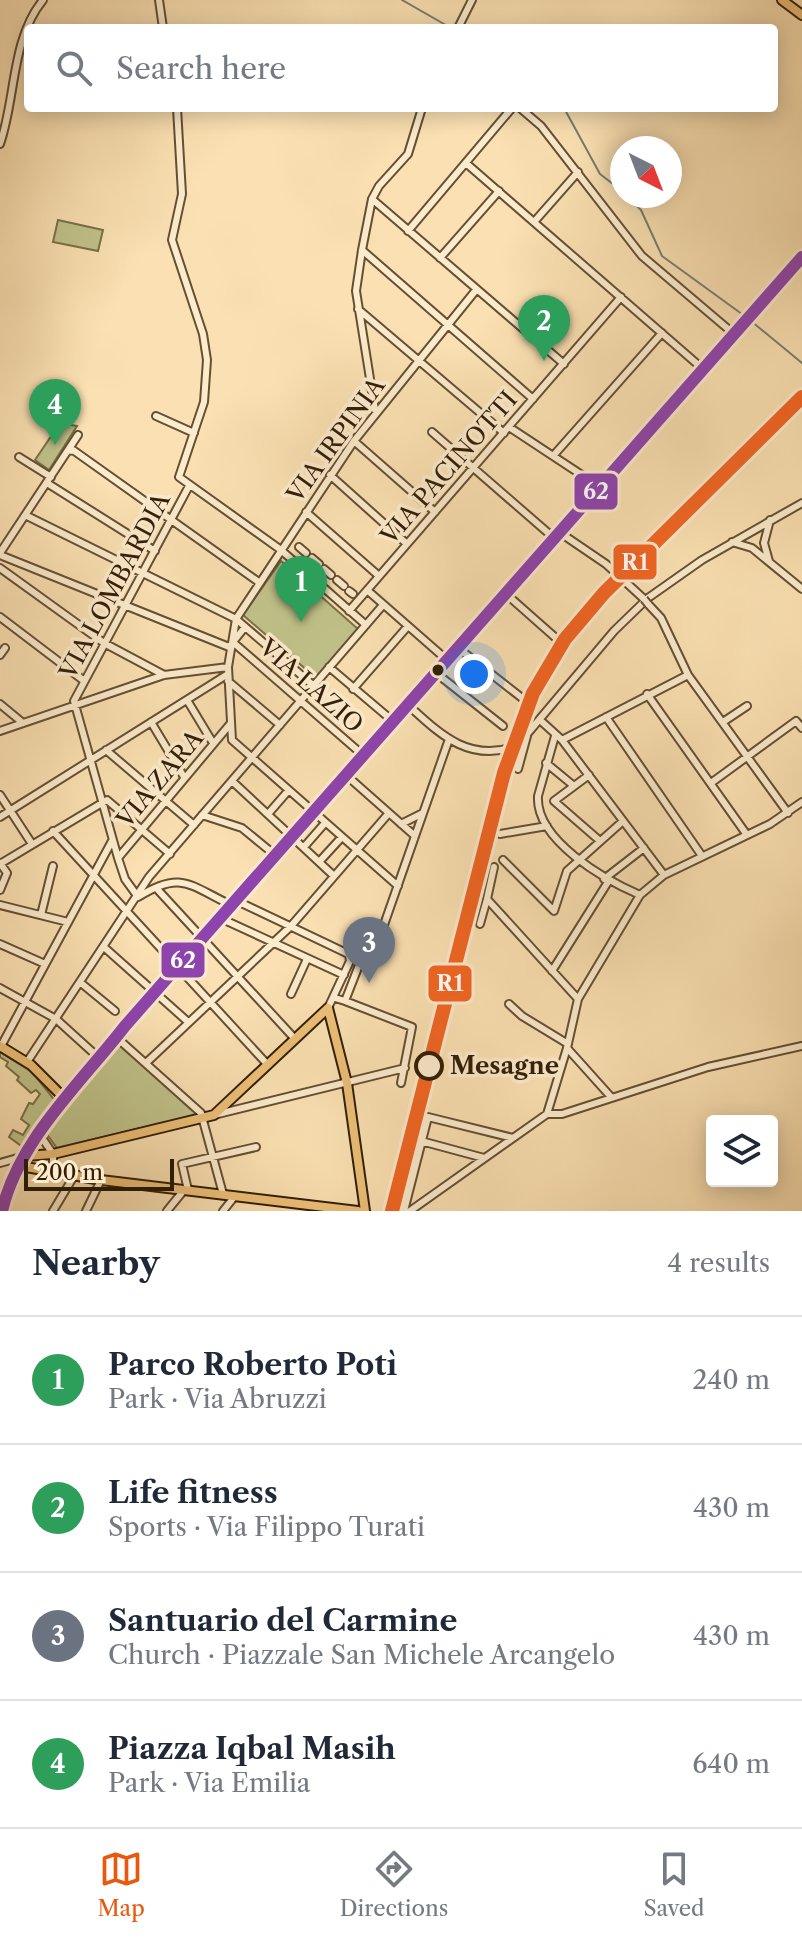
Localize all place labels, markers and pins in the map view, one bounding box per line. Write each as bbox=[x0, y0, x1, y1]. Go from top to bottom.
pin: 2 bbox=[518, 295, 570, 361]
pin: 4 bbox=[29, 379, 81, 445]
pin: 1 bbox=[275, 556, 327, 622]
unlabelled marker bbox=[430, 662, 446, 678]
pin: 3 bbox=[343, 917, 395, 983]
place label: Mesagne bbox=[450, 1051, 559, 1080]
marker: Mesagne bbox=[415, 1052, 443, 1080]

